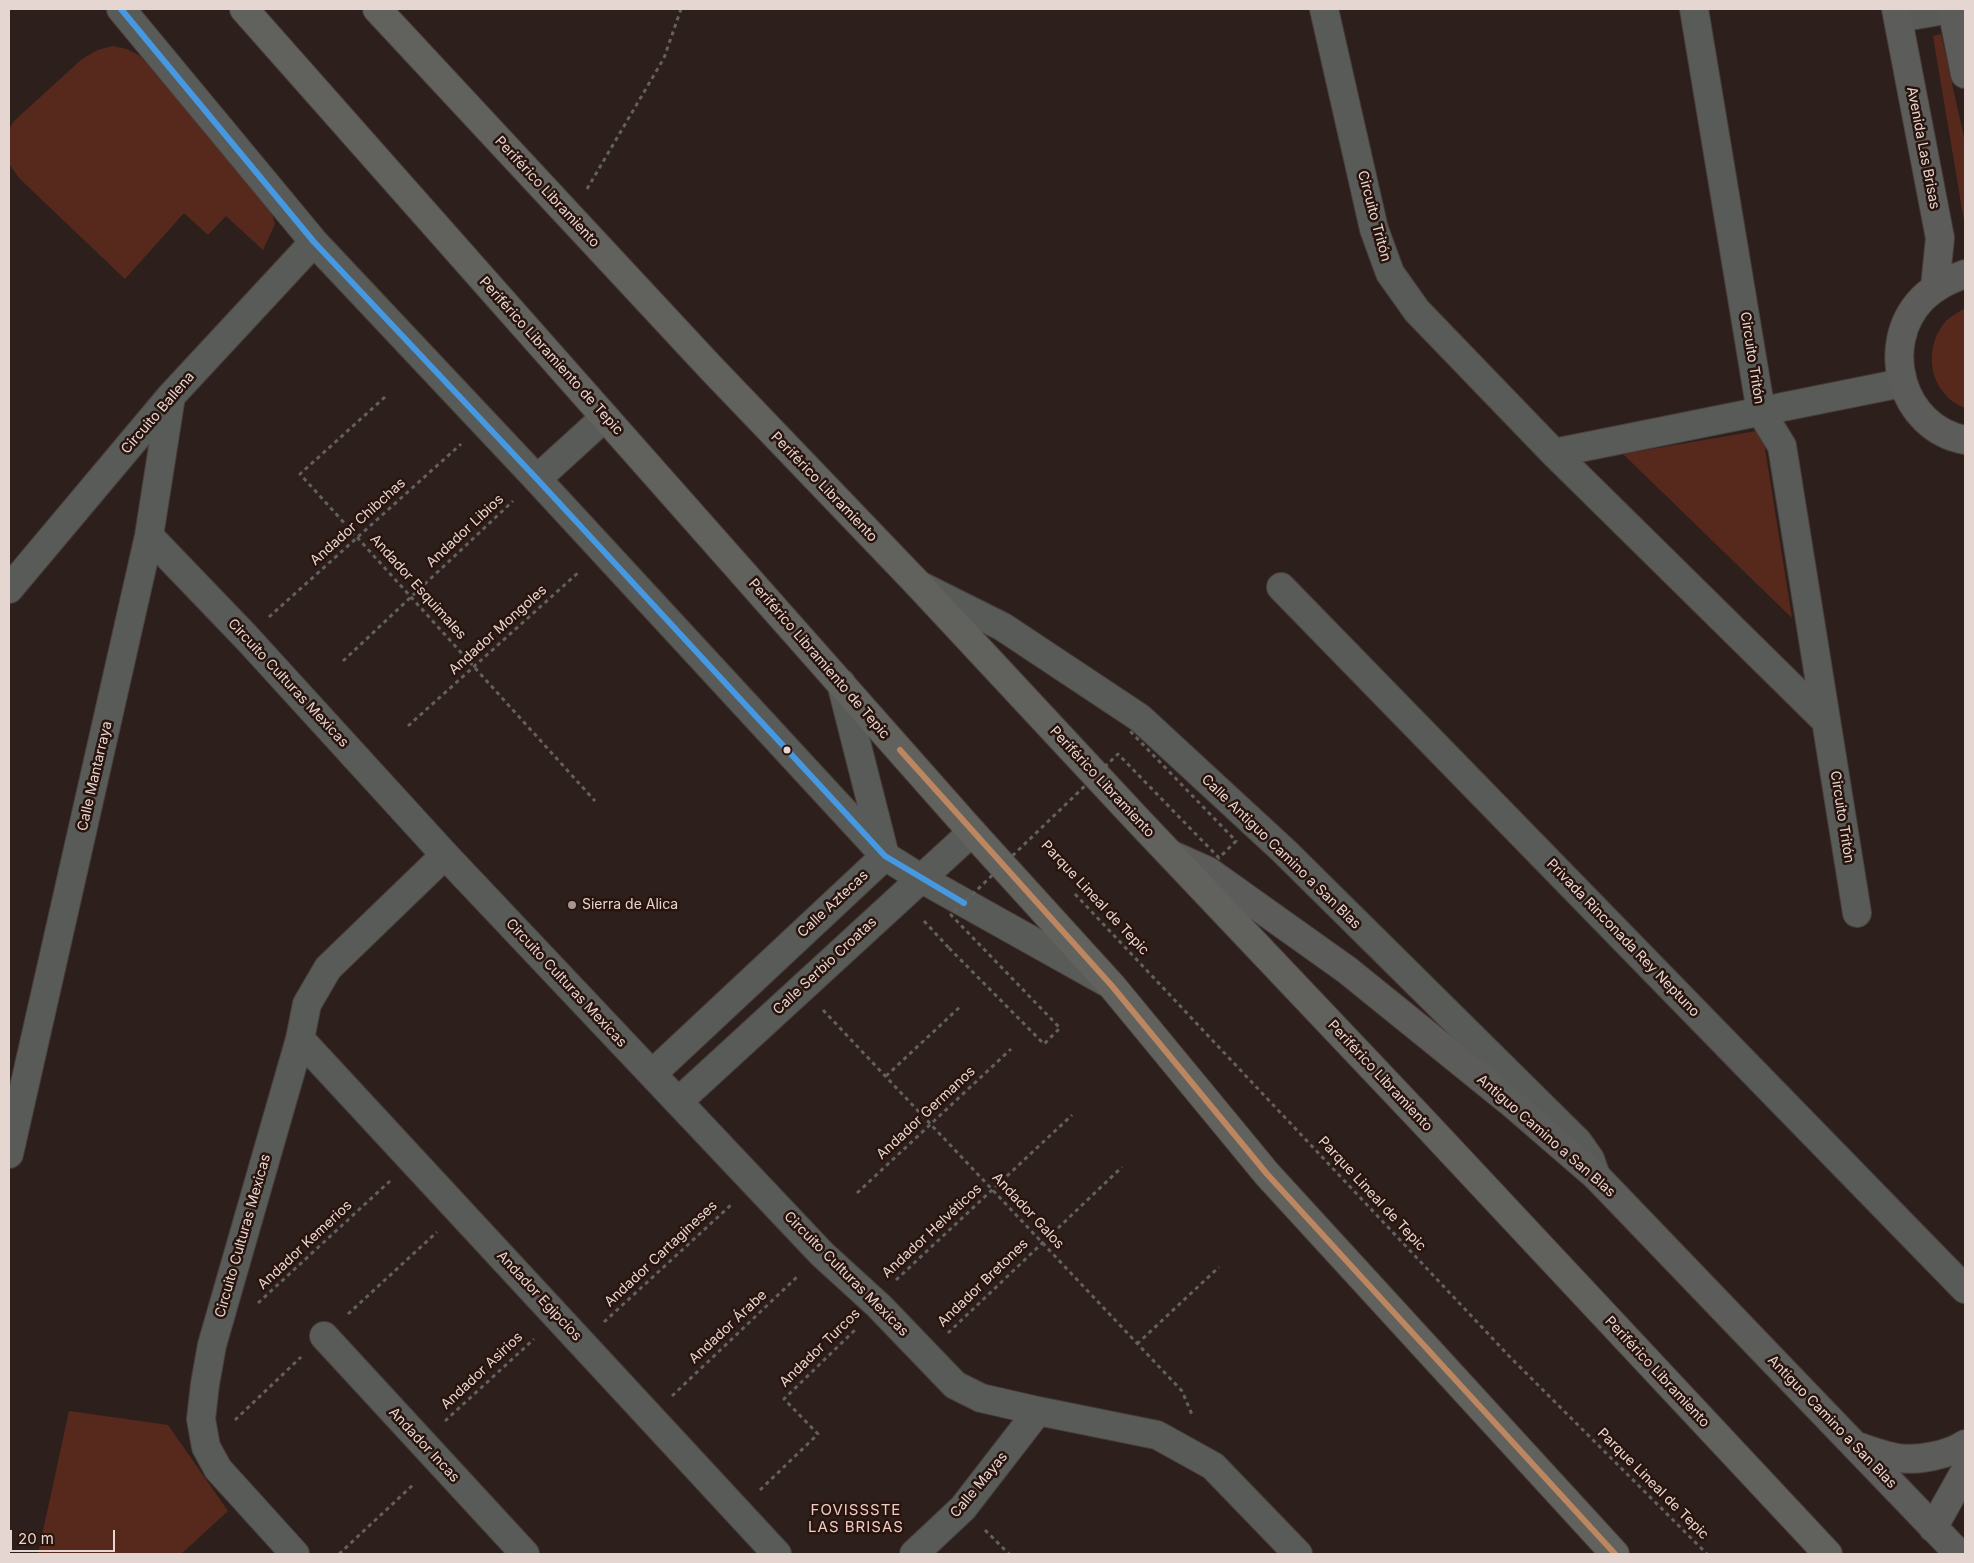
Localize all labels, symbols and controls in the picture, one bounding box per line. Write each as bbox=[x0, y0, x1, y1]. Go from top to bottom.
street label: Avenida Las Brisas bbox=[1903, 85, 1943, 211]
street label: Periférico Libramiento bbox=[491, 133, 603, 251]
street label: Circuito Tritón bbox=[1354, 169, 1394, 263]
street label: Periférico Libramiento de Tepic bbox=[476, 274, 626, 438]
street label: Circuito Tritón bbox=[1736, 311, 1768, 405]
street label: Circuito Ballena bbox=[118, 369, 198, 457]
street label: Periférico Libramiento bbox=[767, 429, 881, 545]
street label: Andador Chibchas bbox=[307, 475, 409, 569]
street label: Andador Libios bbox=[423, 491, 507, 571]
street label: Andador Esquimales bbox=[366, 531, 470, 643]
street label: Periférico Libramiento de Tepic bbox=[745, 576, 893, 742]
street label: Andador Mongoles bbox=[446, 582, 550, 678]
street label: Circuito Culturas Mexicas bbox=[224, 615, 352, 751]
street label: Calle Mantarraya bbox=[74, 719, 116, 833]
street label: Periférico Libramiento bbox=[1046, 723, 1158, 841]
unlabelled marker bbox=[782, 745, 792, 755]
street label: Circuito Tritón bbox=[1826, 770, 1858, 864]
street label: Calle Antiguo Camino a San Blas bbox=[1198, 771, 1364, 933]
street label: Parque Lineal de Tepic bbox=[1038, 837, 1152, 959]
street label: Privada Rinconada Rey Neptuno bbox=[1543, 856, 1703, 1020]
street label: Calle Aztecas bbox=[794, 867, 872, 941]
place label: Sierra de Alica bbox=[582, 897, 678, 913]
marker: Sierra de Alica bbox=[566, 899, 578, 911]
street label: Calle Serbio Croatas bbox=[770, 914, 880, 1018]
street label: Circuito Culturas Mexicas bbox=[502, 915, 630, 1051]
street label: Periférico Libramiento bbox=[1324, 1017, 1436, 1135]
street label: Andador Germanos bbox=[873, 1063, 979, 1163]
street label: Antiguo Camino a San Blas bbox=[1473, 1071, 1619, 1201]
street label: Parque Lineal de Tepic bbox=[1315, 1133, 1429, 1255]
street label: Circuito Culturas Mexicas bbox=[212, 1152, 274, 1320]
street label: Andador Galos bbox=[988, 1169, 1068, 1253]
street label: Andador Helvéticos bbox=[879, 1181, 985, 1281]
street label: Andador Kemerios bbox=[254, 1197, 356, 1293]
street label: Andador Cartagineses bbox=[601, 1197, 721, 1311]
street label: Circuito Culturas Mexicas bbox=[780, 1208, 912, 1340]
street label: Andador Bretones bbox=[934, 1235, 1032, 1331]
street label: Andador Egipcios bbox=[493, 1248, 585, 1344]
street label: Andador Árabe bbox=[686, 1287, 770, 1367]
street label: Andador Turcos bbox=[776, 1305, 864, 1391]
street label: Periférico Libramiento bbox=[1601, 1313, 1713, 1431]
street label: Andador Asirios bbox=[438, 1329, 526, 1413]
street label: Antiguo Camino a San Blas bbox=[1764, 1352, 1900, 1492]
street label: Andador Incas bbox=[385, 1404, 463, 1486]
street label: Parque Lineal de Tepic bbox=[1594, 1425, 1712, 1543]
street label: Calle Mayas bbox=[947, 1449, 1011, 1521]
district label: FOVISSSTE LAS BRISAS bbox=[807, 1501, 905, 1536]
scale bar bbox=[12, 1520, 118, 1552]
text: 20 m bbox=[18, 1529, 54, 1548]

